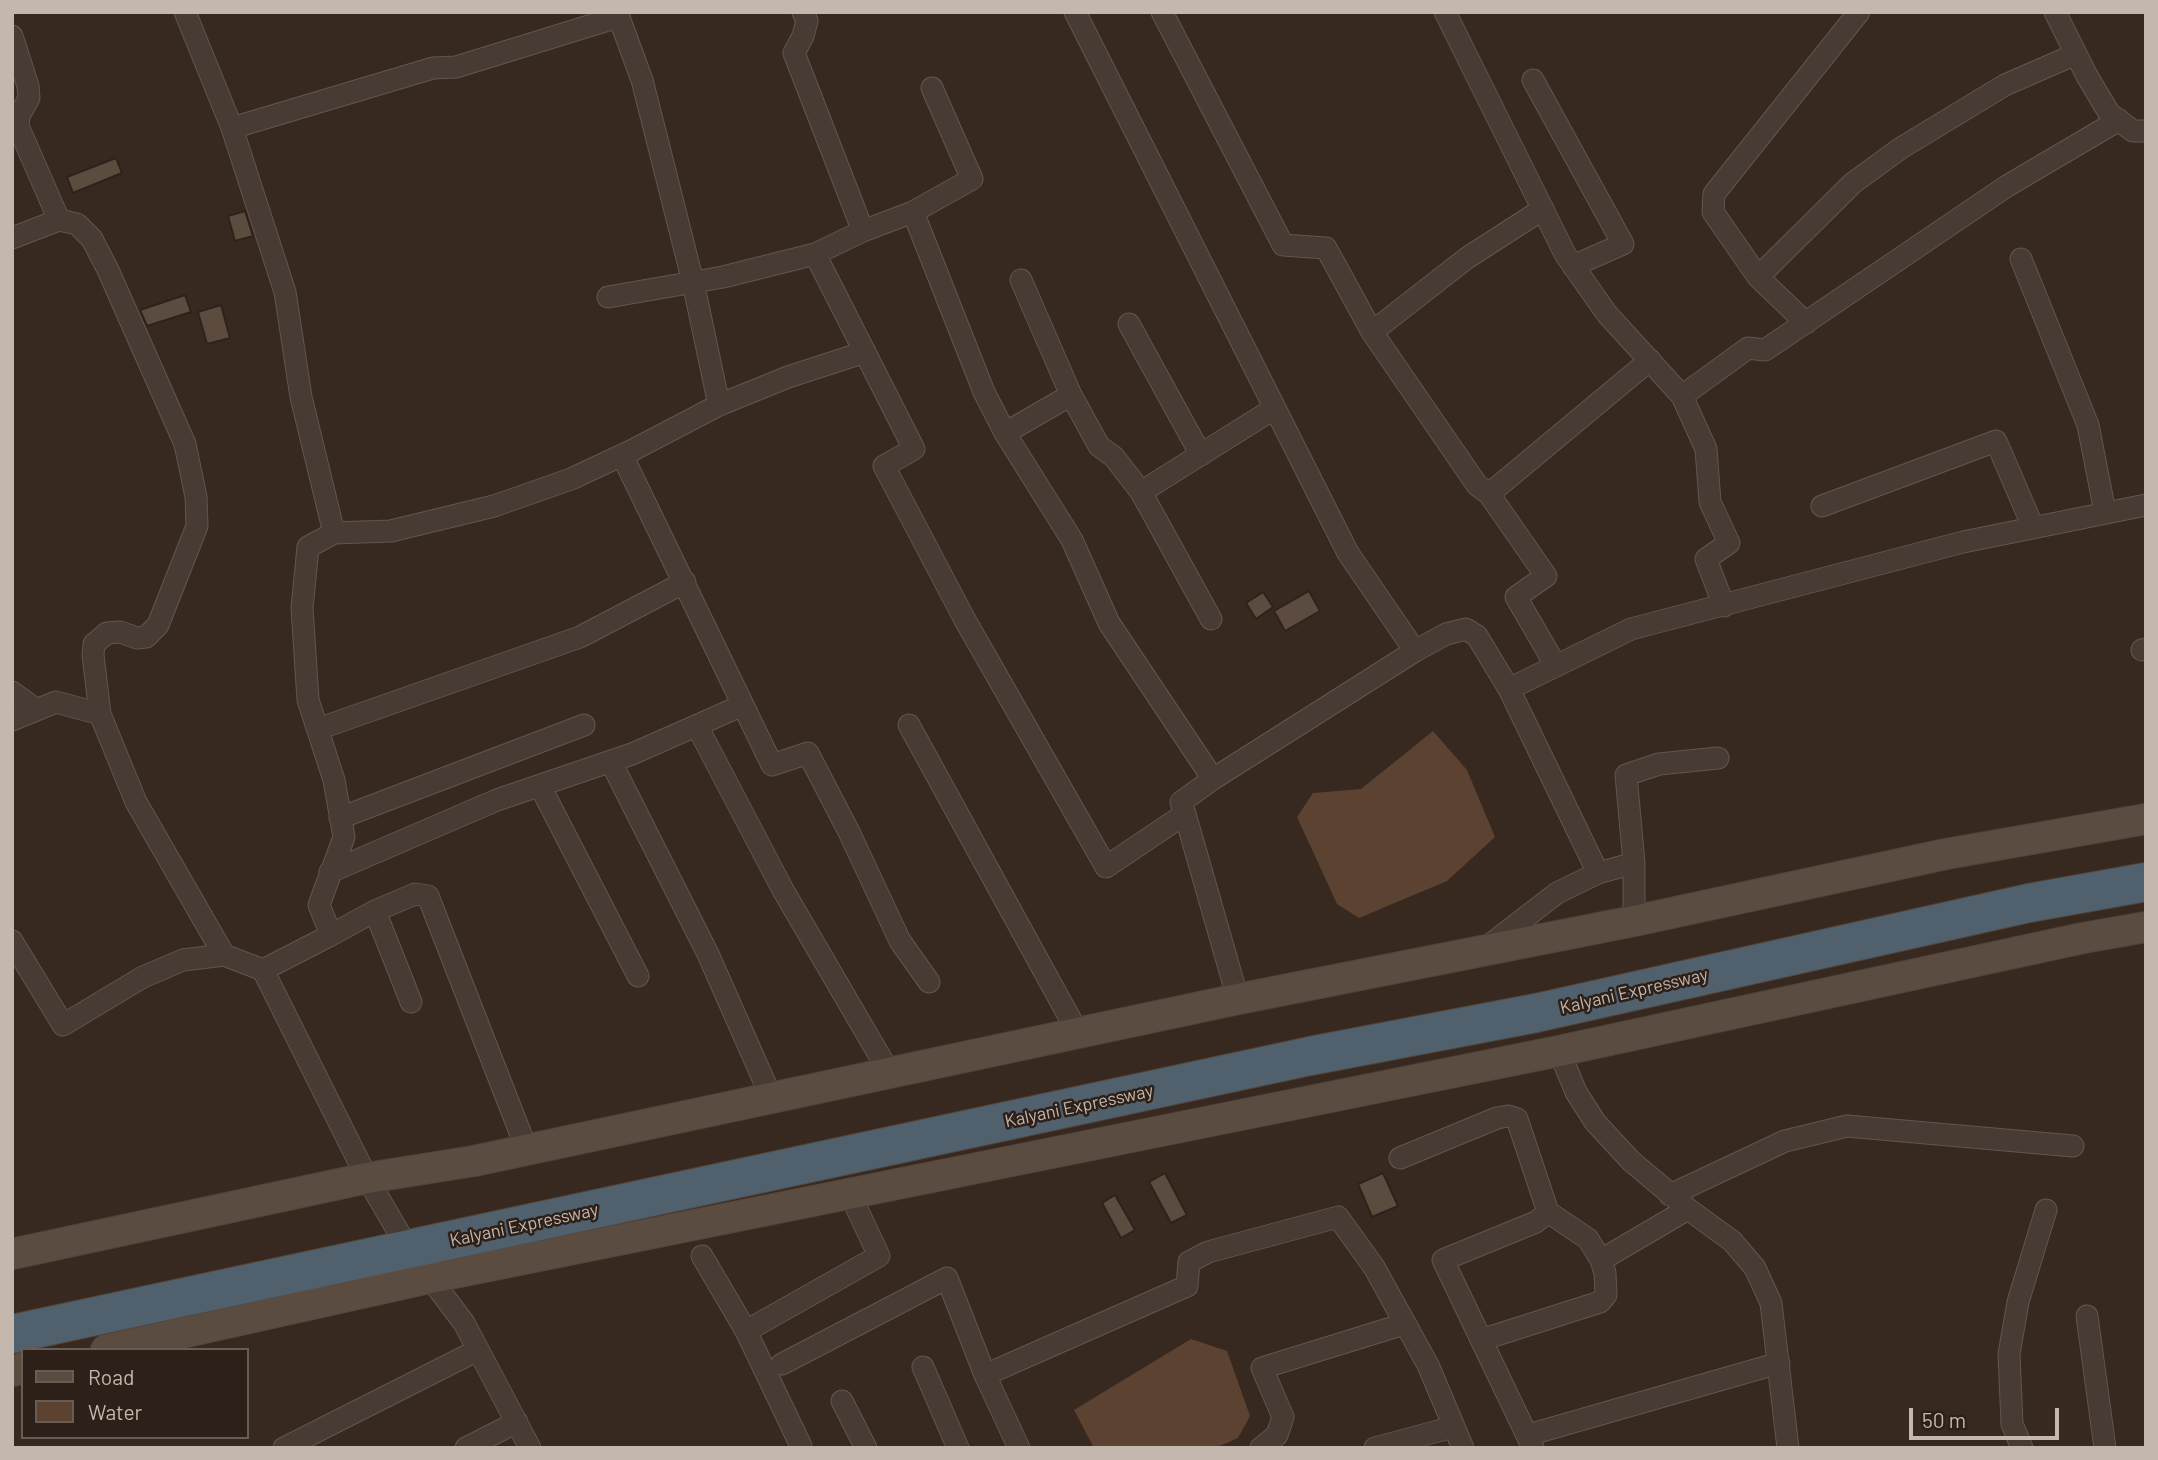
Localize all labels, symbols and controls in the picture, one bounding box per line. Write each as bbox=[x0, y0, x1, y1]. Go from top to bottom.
street label: Kalyani Expressway bbox=[1558, 963, 1710, 1019]
street label: Kalyani Expressway bbox=[1003, 1080, 1155, 1132]
street label: Kalyani Expressway bbox=[448, 1199, 600, 1251]
legend bbox=[21, 1348, 248, 1439]
text: Road bbox=[88, 1364, 134, 1389]
scale bar bbox=[1913, 1394, 2064, 1438]
text: Water bbox=[88, 1399, 142, 1424]
text: 50 m bbox=[1922, 1407, 1966, 1432]

